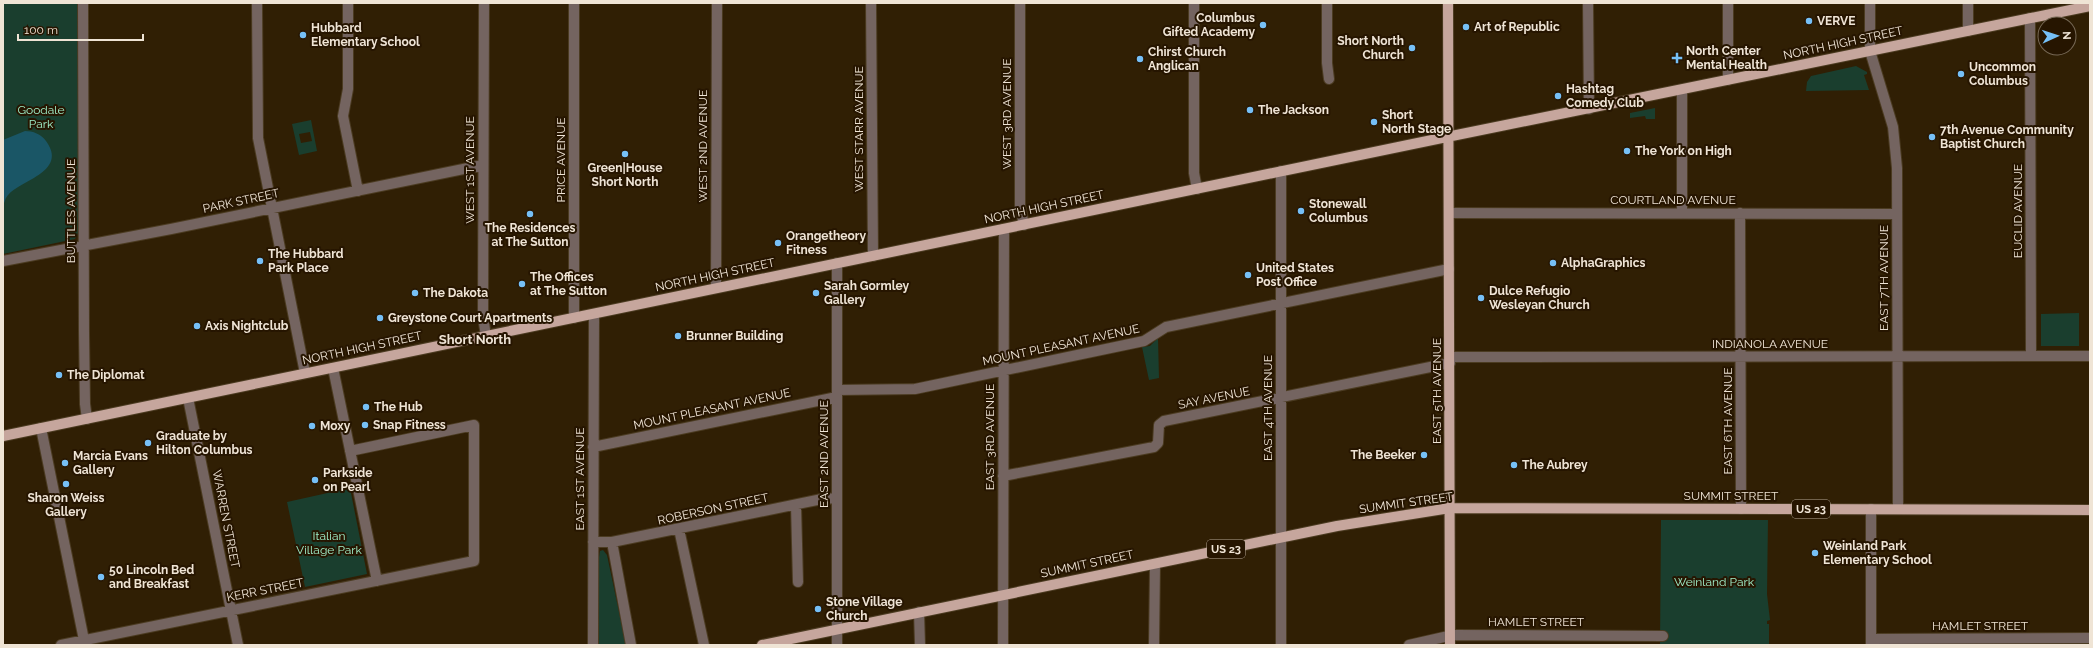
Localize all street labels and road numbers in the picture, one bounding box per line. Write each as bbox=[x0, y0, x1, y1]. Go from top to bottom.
street label: NORTH HIGH STREET bbox=[1782, 23, 1905, 63]
street label: WEST 3RD AVENUE bbox=[1000, 58, 1014, 170]
street label: WEST STARR AVENUE bbox=[852, 66, 866, 192]
street label: WEST 2ND AVENUE bbox=[696, 90, 710, 202]
street label: WEST 1ST AVENUE bbox=[463, 116, 477, 224]
street label: PRICE AVENUE bbox=[554, 118, 568, 203]
street label: BUTTLES AVENUE bbox=[64, 159, 78, 263]
street label: EUCLID AVENUE bbox=[2011, 164, 2025, 258]
street label: PARK STREET bbox=[201, 186, 281, 216]
street label: NORTH HIGH STREET bbox=[983, 187, 1106, 227]
street label: COURTLAND AVENUE bbox=[1610, 193, 1736, 207]
street label: EAST 7TH AVENUE bbox=[1877, 225, 1891, 331]
street label: NORTH HIGH STREET bbox=[654, 255, 777, 295]
street label: MOUNT PLEASANT AVENUE bbox=[981, 321, 1141, 369]
street label: NORTH HIGH STREET bbox=[301, 328, 424, 368]
street label: INDIANOLA AVENUE bbox=[1712, 337, 1828, 351]
street label: EAST 5TH AVENUE bbox=[1430, 338, 1444, 444]
street label: EAST 4TH AVENUE bbox=[1261, 355, 1275, 461]
street label: EAST 6TH AVENUE bbox=[1721, 367, 1735, 475]
street label: EAST 3RD AVENUE bbox=[983, 384, 997, 490]
street label: SAY AVENUE bbox=[1177, 384, 1251, 412]
street label: MOUNT PLEASANT AVENUE bbox=[632, 385, 792, 433]
street label: EAST 2ND AVENUE bbox=[817, 400, 831, 508]
street label: EAST 1ST AVENUE bbox=[573, 427, 587, 531]
street label: WARREN STREET bbox=[210, 469, 243, 570]
street label: SUMMIT STREET bbox=[1358, 489, 1455, 517]
street label: SUMMIT STREET bbox=[1684, 489, 1779, 503]
street label: ROBERSON STREET bbox=[656, 490, 770, 528]
road number: US 23 bbox=[1792, 500, 1830, 518]
road number: US 23 bbox=[1207, 540, 1245, 558]
street label: SUMMIT STREET bbox=[1039, 547, 1135, 581]
street label: KERR STREET bbox=[225, 576, 305, 604]
street label: HAMLET STREET bbox=[1488, 615, 1585, 629]
street label: HAMLET STREET bbox=[1932, 619, 2029, 633]

